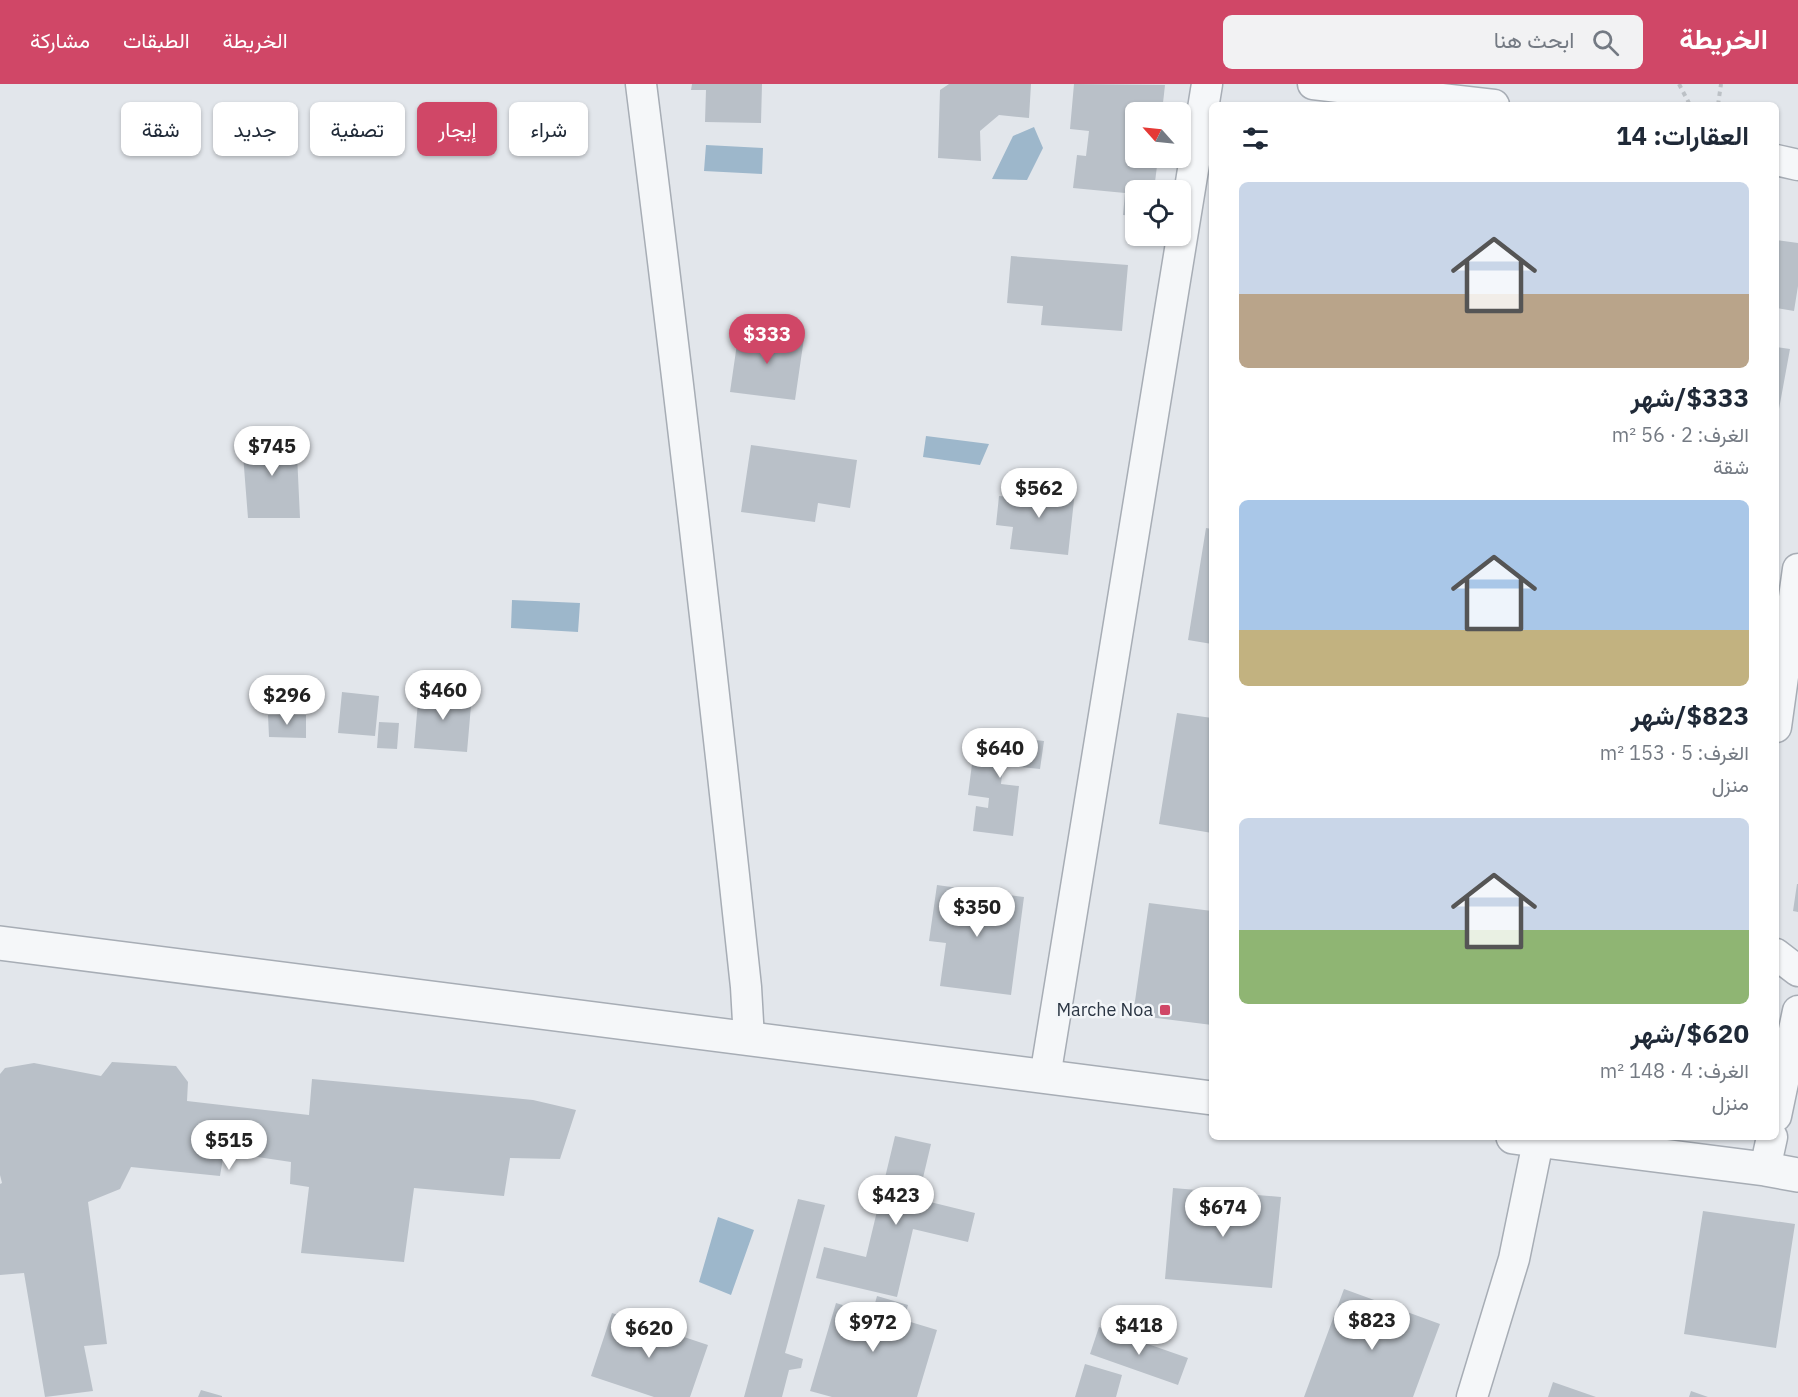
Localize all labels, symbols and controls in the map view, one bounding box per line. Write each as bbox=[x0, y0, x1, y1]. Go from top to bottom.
search box bbox=[1223, 15, 1643, 69]
text: الخريطة bbox=[1679, 20, 1768, 57]
text: ابحث هنا bbox=[1494, 25, 1574, 54]
text: مشاركة bbox=[30, 26, 90, 54]
text: الطبقات bbox=[123, 26, 190, 54]
text: الخريطة bbox=[223, 26, 288, 54]
icon: search bbox=[1589, 26, 1622, 59]
chip: شقة bbox=[121, 102, 201, 156]
chip: جديد bbox=[213, 102, 298, 156]
chip: تصفية bbox=[310, 102, 405, 156]
chip: إيجار bbox=[417, 102, 497, 156]
chip: شراء bbox=[509, 102, 588, 156]
north arrow bbox=[1125, 102, 1191, 168]
map controls bbox=[1125, 102, 1191, 246]
text: العقارات: 14 bbox=[1616, 118, 1749, 152]
icon: filters bbox=[1239, 122, 1272, 155]
button: locate bbox=[1125, 180, 1191, 246]
icon: home bbox=[1440, 221, 1548, 329]
pin: $333 bbox=[731, 314, 803, 365]
text: $333 bbox=[743, 320, 791, 347]
text: $333/شهر bbox=[1631, 380, 1749, 414]
text: الغرف: 2 · 56 m² bbox=[1612, 421, 1749, 448]
pin: $745 bbox=[236, 426, 308, 477]
text: $745 bbox=[248, 432, 296, 459]
text: شقة bbox=[1713, 453, 1749, 480]
pin: $562 bbox=[1003, 468, 1075, 519]
text: $562 bbox=[1015, 474, 1063, 501]
icon: home bbox=[1440, 539, 1548, 647]
pin: $460 bbox=[407, 670, 479, 721]
pin: $296 bbox=[251, 675, 323, 726]
text: $460 bbox=[419, 676, 467, 703]
text: $296 bbox=[263, 681, 311, 708]
text: $823/شهر bbox=[1631, 698, 1749, 732]
pin: $640 bbox=[964, 728, 1036, 779]
text: $640 bbox=[976, 734, 1024, 761]
text: الغرف: 5 · 153 m² bbox=[1600, 739, 1749, 766]
text: منزل bbox=[1712, 771, 1749, 798]
icon: home bbox=[1440, 857, 1548, 965]
pin: $350 bbox=[941, 887, 1013, 938]
text: $350 bbox=[953, 893, 1001, 920]
place label: Marche Noa bbox=[1056, 998, 1153, 1021]
marker: Marche Noa bbox=[1158, 1003, 1172, 1017]
text: $620/شهر bbox=[1631, 1016, 1749, 1050]
text: الغرف: 4 · 148 m² bbox=[1600, 1057, 1749, 1084]
text: منزل bbox=[1712, 1089, 1749, 1116]
pin: $515 bbox=[193, 1120, 265, 1171]
text: $515 bbox=[205, 1126, 253, 1153]
pin: $423 bbox=[860, 1175, 932, 1226]
text: $423 bbox=[872, 1181, 920, 1208]
pin: $674 bbox=[1187, 1187, 1259, 1238]
text: $674 bbox=[1199, 1193, 1247, 1220]
pin: $823 bbox=[1336, 1300, 1408, 1351]
pin: $972 bbox=[837, 1302, 909, 1353]
pin: $418 bbox=[1103, 1305, 1175, 1356]
text: $823 bbox=[1348, 1306, 1396, 1333]
pin: $620 bbox=[613, 1308, 685, 1359]
text: $972 bbox=[849, 1308, 897, 1335]
text: $418 bbox=[1115, 1311, 1163, 1338]
text: $620 bbox=[625, 1314, 673, 1341]

